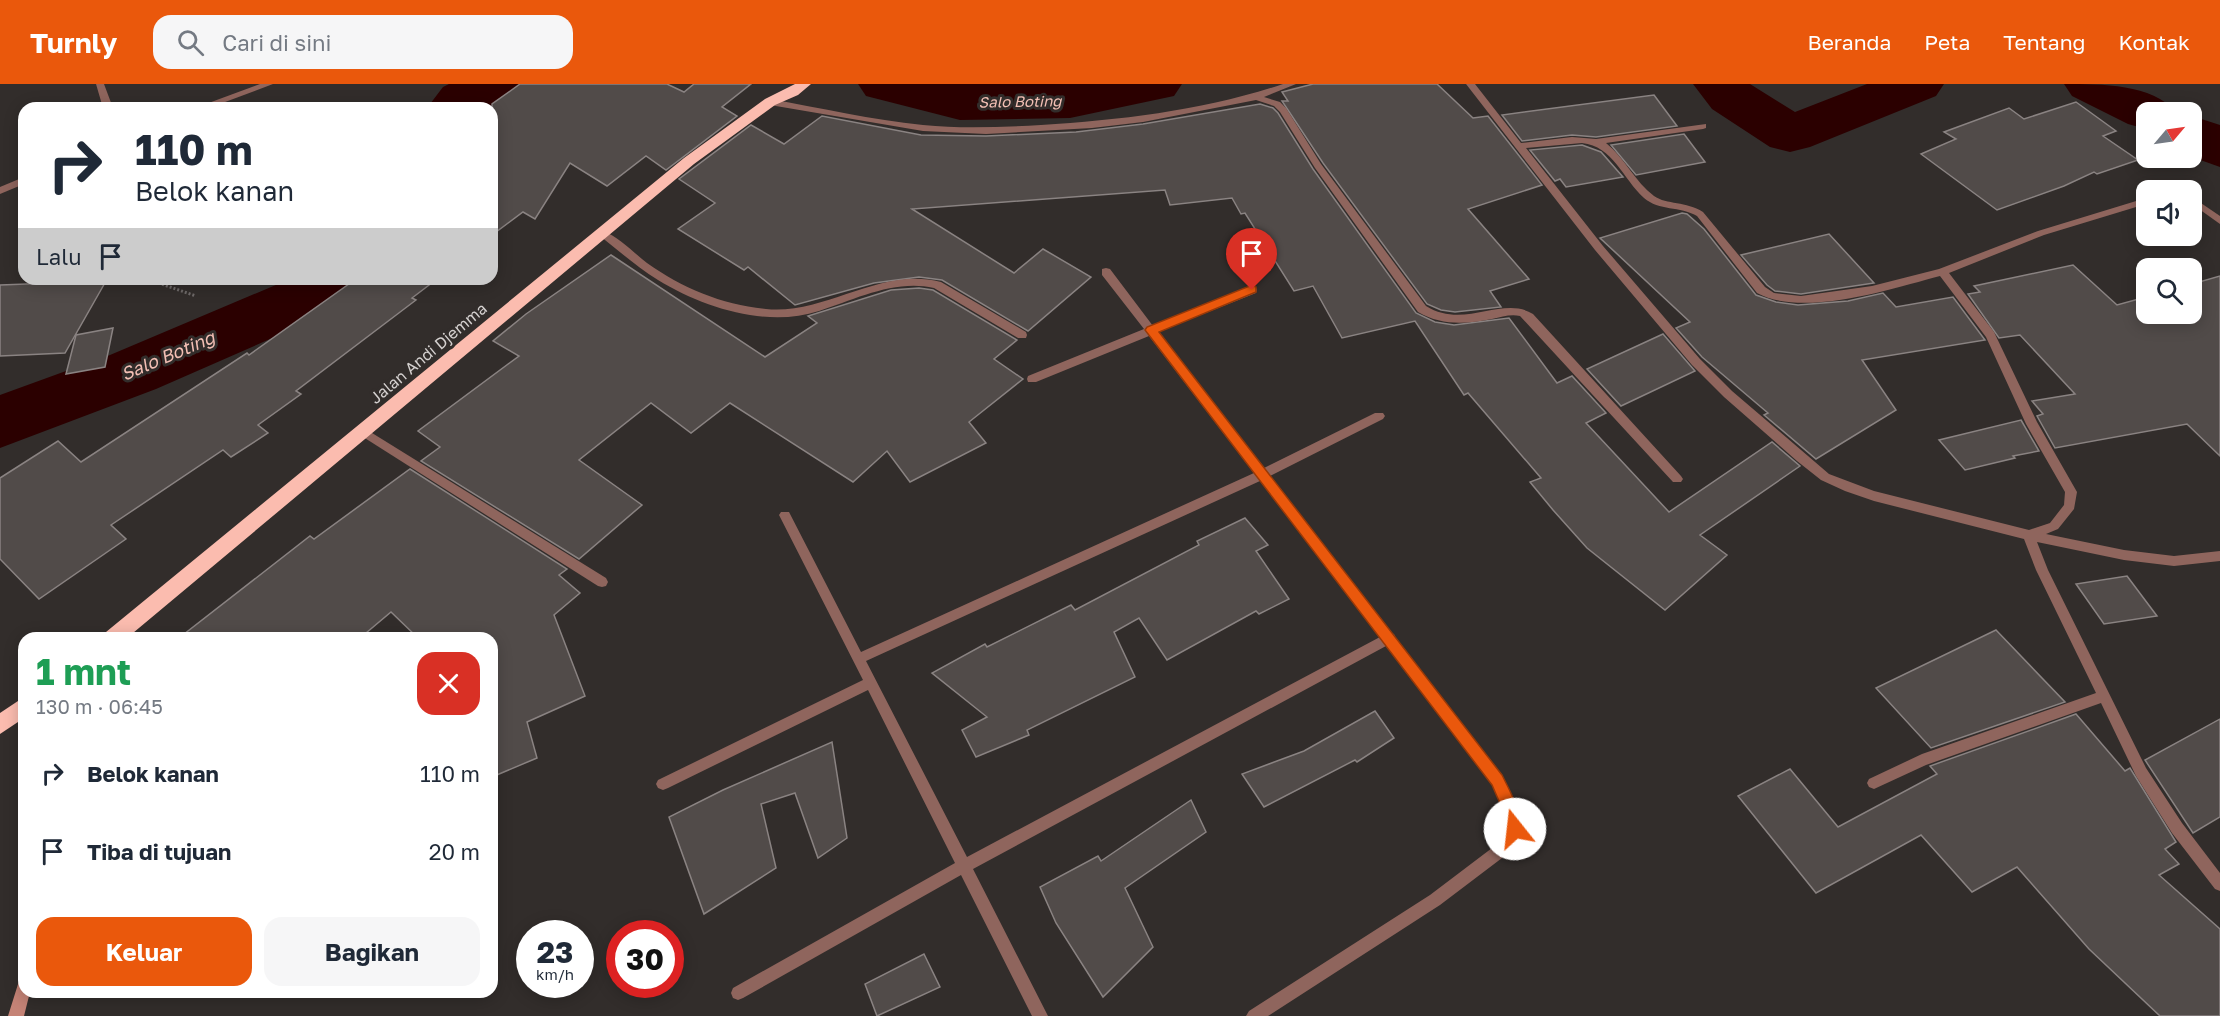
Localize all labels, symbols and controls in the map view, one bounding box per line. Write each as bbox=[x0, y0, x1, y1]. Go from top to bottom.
search box bbox=[153, 15, 573, 69]
text: Turnly bbox=[30, 26, 117, 59]
icon: search bbox=[174, 26, 207, 59]
text: Cari di sini bbox=[222, 29, 332, 56]
text: Beranda bbox=[1808, 29, 1891, 55]
text: Peta bbox=[1924, 29, 1970, 55]
text: Tentang bbox=[2003, 29, 2085, 55]
text: Kontak bbox=[2118, 29, 2190, 55]
water label: Salo Boting bbox=[978, 91, 1063, 112]
north arrow bbox=[2136, 102, 2202, 168]
map controls bbox=[2136, 102, 2202, 324]
text: 110 m bbox=[135, 124, 253, 174]
icon: right bbox=[36, 126, 114, 204]
text: Belok kanan bbox=[135, 175, 294, 207]
button: sound bbox=[2136, 180, 2202, 246]
pin bbox=[1226, 228, 1277, 290]
icon: arrive bbox=[1235, 237, 1268, 270]
icon: arrive bbox=[94, 240, 127, 273]
text: Lalu bbox=[36, 243, 82, 270]
button: search bbox=[2136, 258, 2202, 324]
street label: Jalan Andi Djemma bbox=[365, 298, 491, 408]
water label: Salo Boting bbox=[117, 325, 220, 385]
text: 1 mnt bbox=[36, 650, 131, 693]
button: close bbox=[417, 652, 480, 715]
text: 130 m · 06:45 bbox=[36, 694, 163, 718]
icon: right bbox=[36, 757, 69, 790]
text: Belok kanan bbox=[87, 760, 219, 787]
text: 110 m bbox=[420, 760, 480, 787]
position arrow bbox=[1483, 797, 1547, 861]
icon: arrive bbox=[36, 835, 69, 868]
text: Tiba di tujuan bbox=[87, 838, 231, 865]
text: 20 m bbox=[429, 838, 480, 865]
button: Keluar bbox=[36, 917, 252, 986]
button: Bagikan bbox=[264, 917, 480, 986]
speed limit sign: 30 bbox=[606, 920, 684, 998]
text: 23 bbox=[537, 934, 573, 970]
text: km/h bbox=[536, 965, 574, 983]

